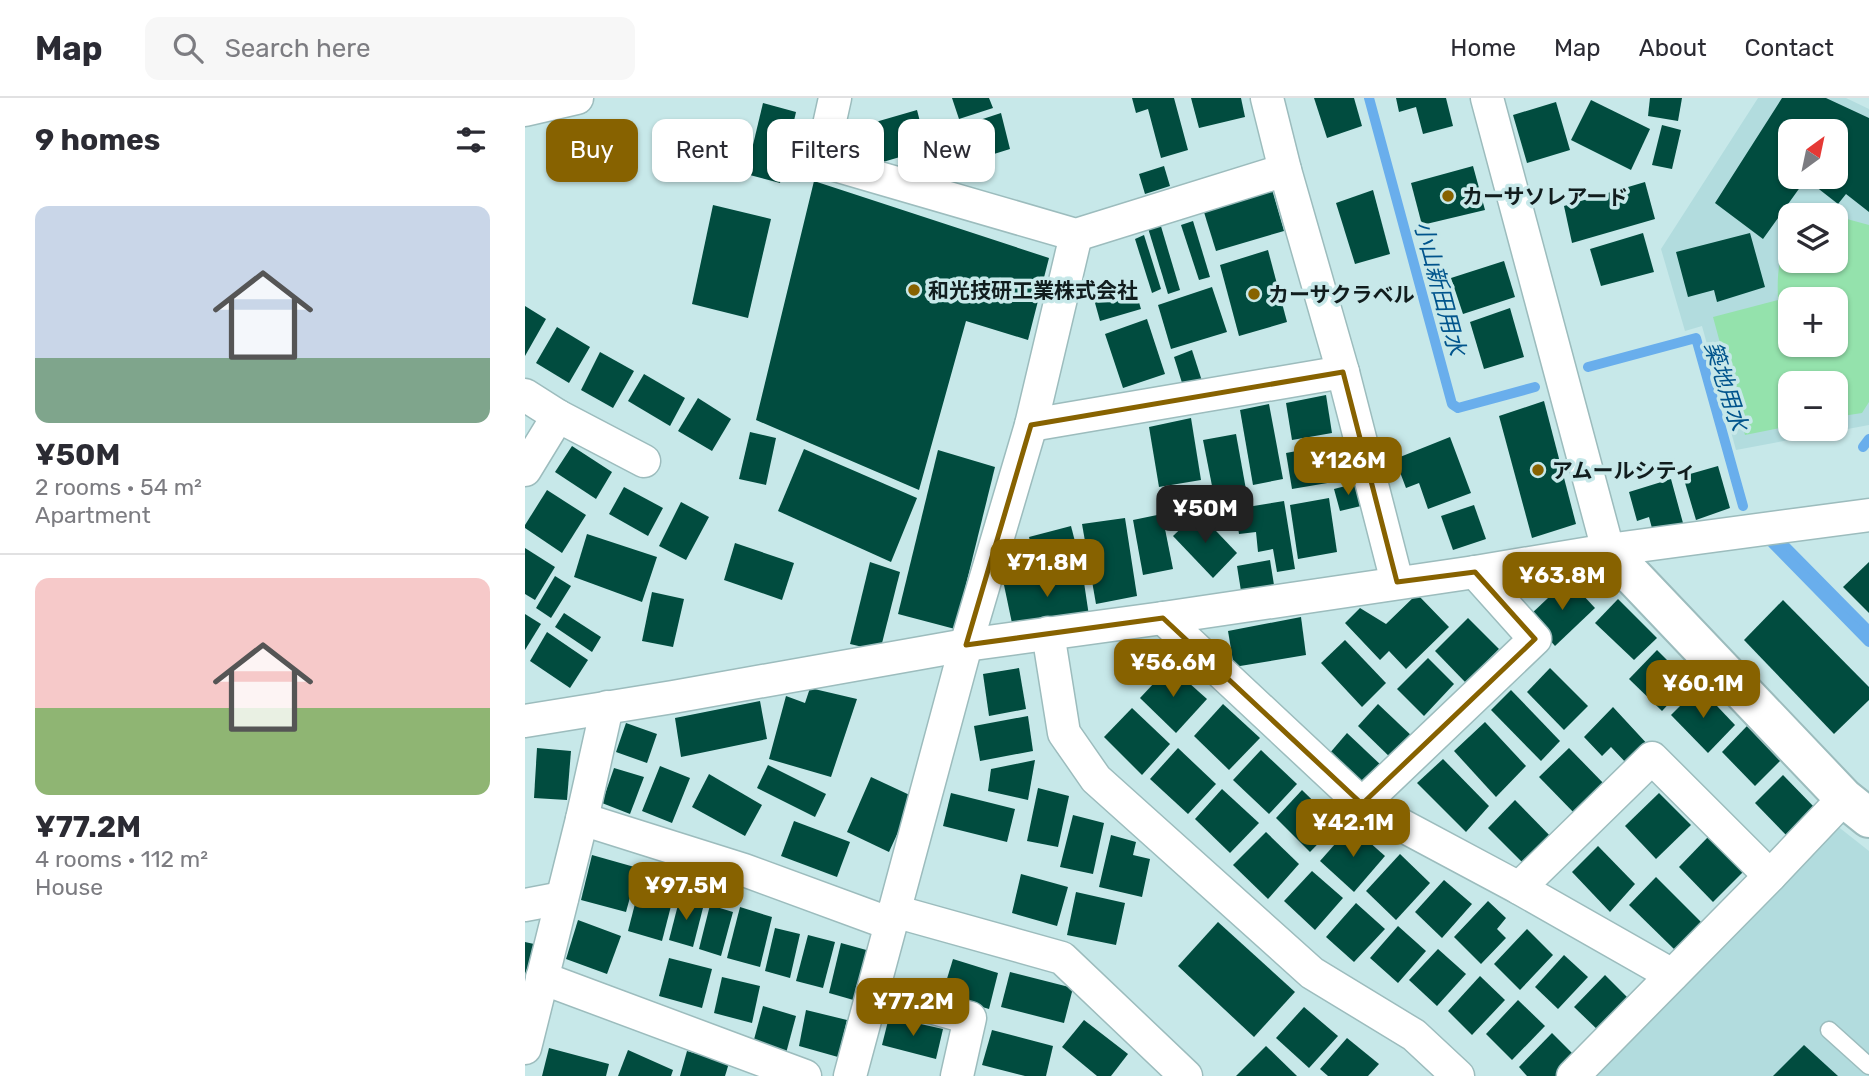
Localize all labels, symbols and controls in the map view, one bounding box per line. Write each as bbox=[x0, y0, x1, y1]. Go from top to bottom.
search box bbox=[145, 17, 635, 80]
text: Map bbox=[35, 29, 103, 68]
icon: search bbox=[169, 29, 207, 67]
text: Search here bbox=[225, 33, 370, 64]
text: Home bbox=[1450, 34, 1516, 62]
text: Map bbox=[1554, 34, 1601, 62]
text: About bbox=[1639, 34, 1707, 62]
text: Contact bbox=[1745, 34, 1834, 62]
chip: Buy bbox=[546, 119, 638, 182]
chip: Rent bbox=[652, 119, 753, 182]
chip: Filters bbox=[767, 119, 884, 182]
chip: New bbox=[898, 119, 995, 182]
north arrow bbox=[1778, 119, 1848, 189]
map controls bbox=[1778, 119, 1848, 441]
icon: filters bbox=[452, 121, 490, 159]
text: 9 homes bbox=[35, 122, 160, 158]
place label: カーサソレアード bbox=[1462, 184, 1628, 209]
marker: カーサソレアード bbox=[1440, 188, 1456, 204]
button: layers bbox=[1778, 203, 1848, 273]
water label: 小山新田用水 bbox=[1409, 218, 1472, 361]
icon: home bbox=[200, 252, 326, 378]
place label: 和光技研工業株式会社 bbox=[928, 278, 1138, 303]
marker: 和光技研工業株式会社 bbox=[906, 282, 922, 298]
place label: カーサクラベル bbox=[1268, 282, 1415, 307]
marker: カーサクラベル bbox=[1246, 286, 1262, 302]
button: + bbox=[1778, 287, 1848, 357]
water label: 築地用水 bbox=[1698, 338, 1754, 437]
button: − bbox=[1778, 371, 1848, 441]
text: ¥50M bbox=[35, 437, 120, 473]
pin: ¥126M bbox=[1299, 438, 1397, 497]
text: ¥126M bbox=[1310, 446, 1386, 474]
place label: アムールシティ bbox=[1552, 458, 1696, 483]
marker: アムールシティ bbox=[1530, 462, 1546, 478]
text: 2 rooms · 54 m² bbox=[35, 473, 202, 501]
pin: ¥50M bbox=[1164, 486, 1246, 545]
text: ¥50M bbox=[1172, 494, 1238, 522]
text: Apartment bbox=[35, 501, 151, 529]
pin: ¥71.8M bbox=[990, 540, 1104, 599]
text: ¥71.8M bbox=[1006, 548, 1088, 576]
pin: ¥63.8M bbox=[1505, 552, 1619, 612]
text: ¥63.8M bbox=[1518, 561, 1606, 589]
icon: home bbox=[200, 624, 326, 750]
pin: ¥56.6M bbox=[1116, 640, 1230, 699]
text: ¥56.6M bbox=[1130, 648, 1216, 676]
pin: ¥60.1M bbox=[1646, 660, 1760, 720]
text: ¥60.1M bbox=[1662, 669, 1744, 697]
pin: ¥42.1M bbox=[1296, 800, 1410, 859]
text: ¥42.1M bbox=[1312, 808, 1394, 836]
text: ¥77.2M bbox=[35, 809, 141, 845]
text: 4 rooms · 112 m² bbox=[35, 845, 208, 873]
pin: ¥97.5M bbox=[629, 862, 743, 922]
text: ¥97.5M bbox=[645, 871, 727, 899]
text: House bbox=[35, 873, 103, 901]
pin: ¥77.2M bbox=[856, 978, 970, 1038]
text: ¥77.2M bbox=[872, 987, 954, 1015]

